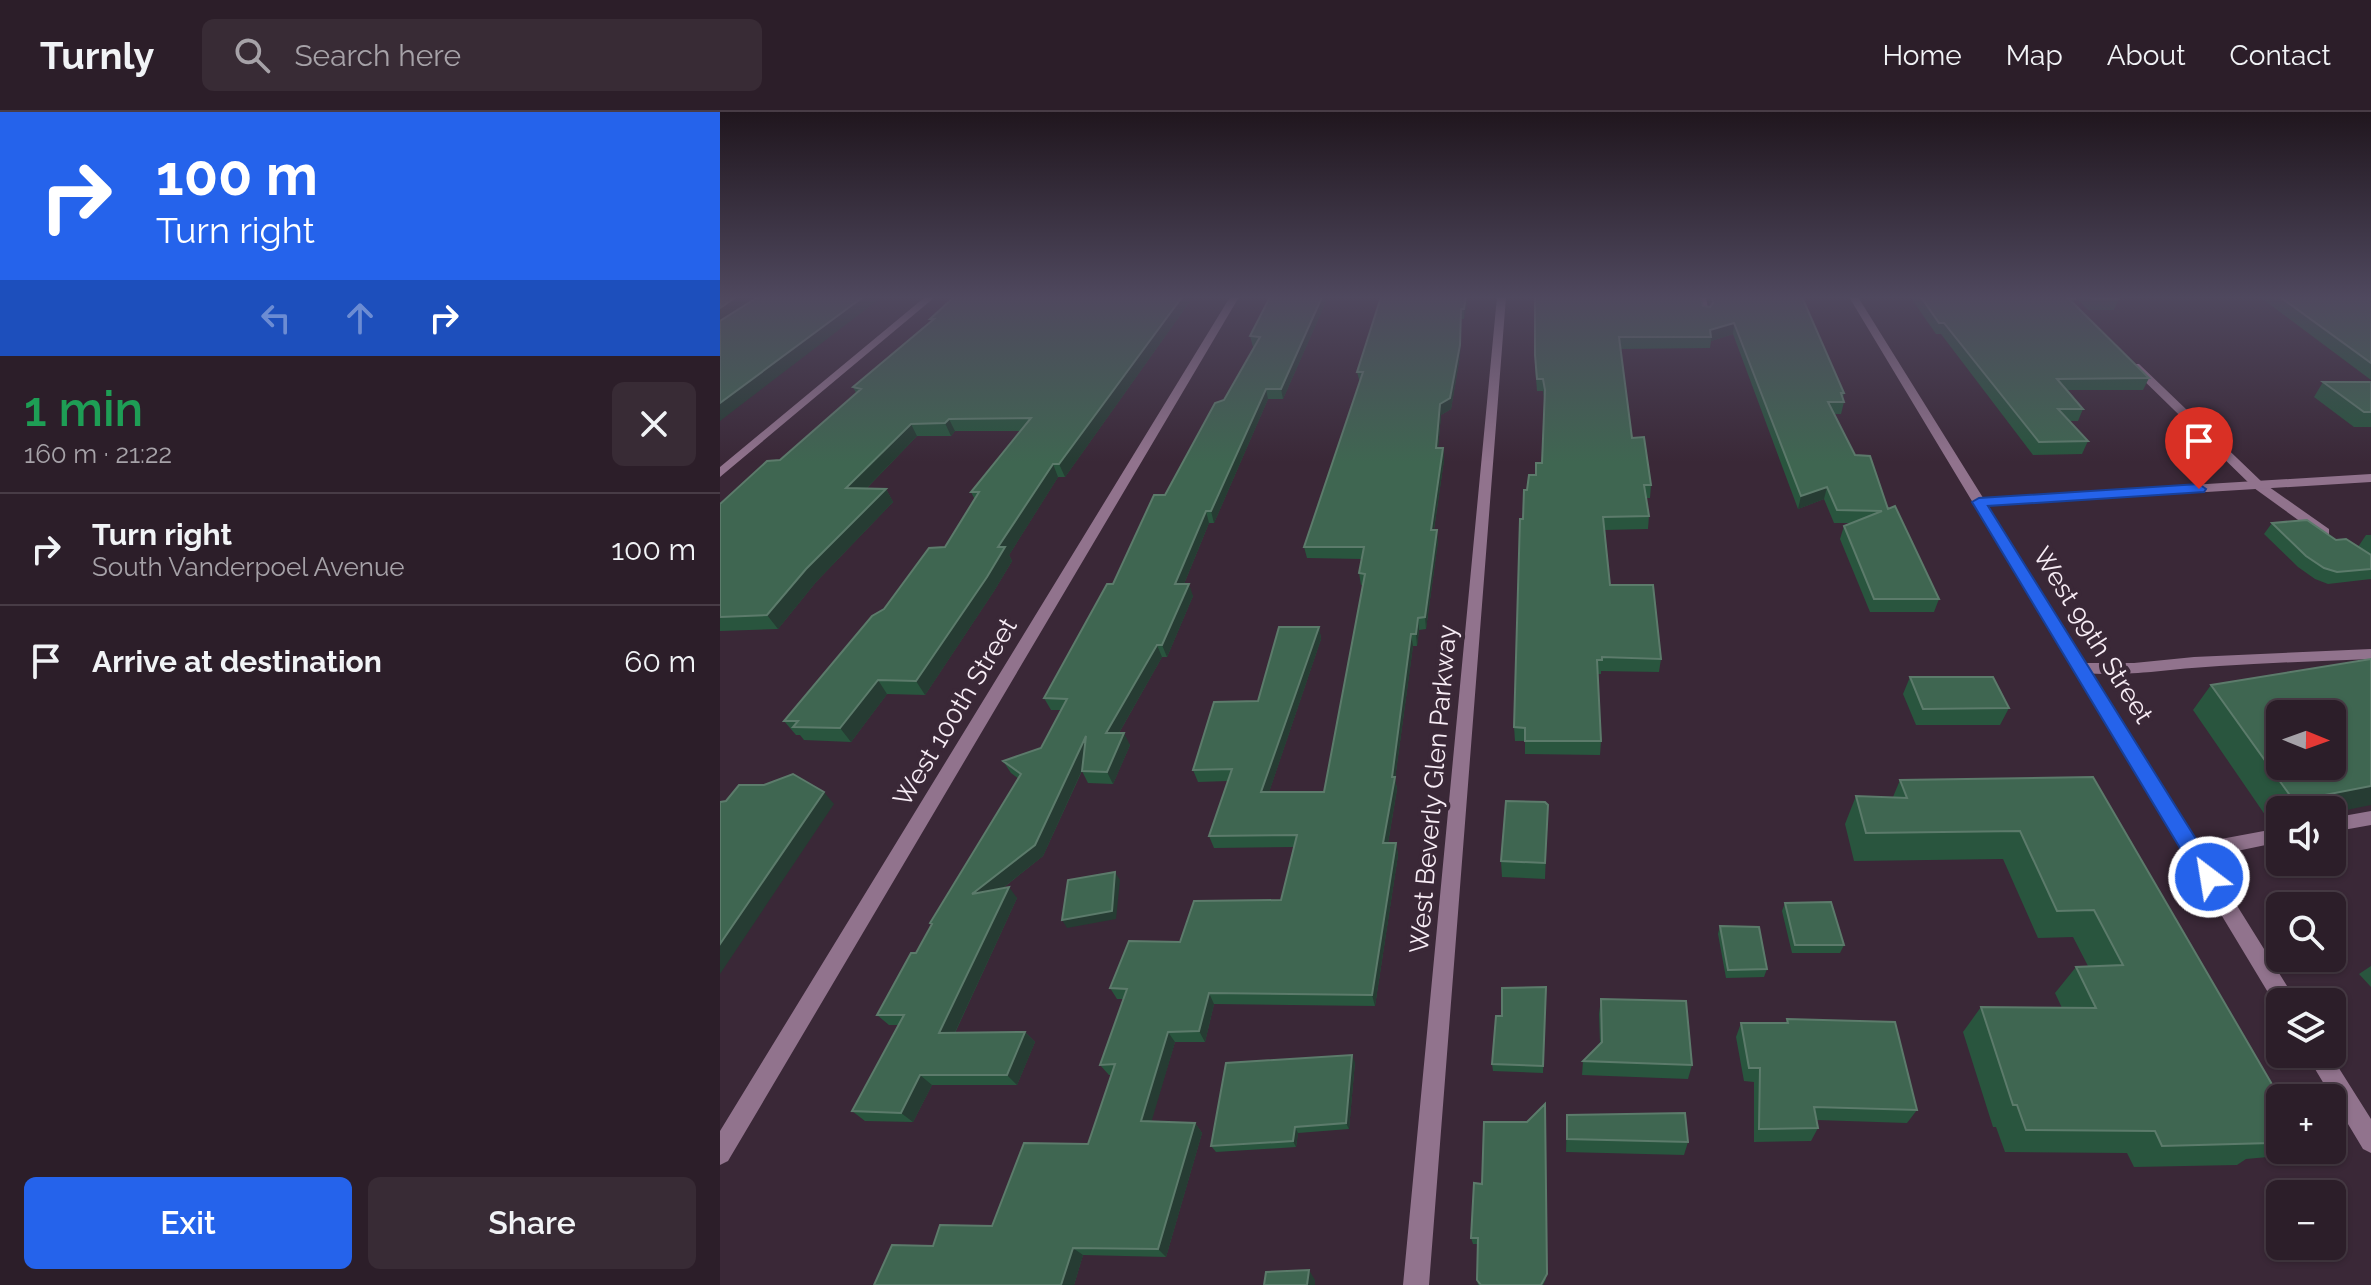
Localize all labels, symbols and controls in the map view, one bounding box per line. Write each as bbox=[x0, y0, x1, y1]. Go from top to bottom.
search box bbox=[202, 19, 762, 91]
text: Turnly bbox=[40, 33, 154, 78]
icon: search bbox=[230, 33, 274, 77]
text: Search here bbox=[294, 38, 461, 73]
text: Home bbox=[1882, 39, 1962, 72]
text: Map bbox=[2006, 39, 2063, 72]
text: About bbox=[2107, 39, 2186, 72]
text: Contact bbox=[2230, 39, 2331, 72]
text: 100 m bbox=[156, 142, 318, 208]
icon: right bbox=[24, 144, 128, 248]
text: Turn right bbox=[156, 209, 315, 251]
icon: left bbox=[254, 296, 298, 340]
icon: ahead bbox=[338, 296, 382, 340]
icon: right bbox=[422, 296, 466, 340]
text: 1 min bbox=[24, 381, 143, 437]
button: close bbox=[612, 382, 696, 466]
pin bbox=[2165, 407, 2233, 489]
icon: arrive bbox=[2177, 419, 2221, 463]
text: 160 m · 21:22 bbox=[24, 439, 172, 469]
text: Turn right bbox=[92, 517, 232, 552]
icon: right bbox=[24, 527, 68, 571]
text: 100 m bbox=[611, 532, 696, 567]
street label: West 99th Street bbox=[2027, 542, 2159, 729]
text: South Vanderpoel Avenue bbox=[92, 552, 405, 582]
street label: West 100th Street bbox=[887, 612, 1023, 812]
street label: West Beverly Glen Parkway bbox=[1404, 623, 1462, 955]
icon: arrive bbox=[24, 639, 68, 683]
text: Arrive at destination bbox=[92, 644, 382, 679]
text: 60 m bbox=[624, 644, 696, 679]
north arrow bbox=[2266, 700, 2346, 780]
map controls bbox=[2266, 700, 2346, 1260]
button: sound bbox=[2266, 796, 2346, 876]
position arrow bbox=[2167, 835, 2251, 919]
button: search bbox=[2266, 892, 2346, 972]
button: layers bbox=[2266, 988, 2346, 1068]
button: + bbox=[2266, 1084, 2346, 1164]
button: Exit bbox=[24, 1177, 352, 1269]
button: Share bbox=[368, 1177, 696, 1269]
button: − bbox=[2266, 1180, 2346, 1260]

